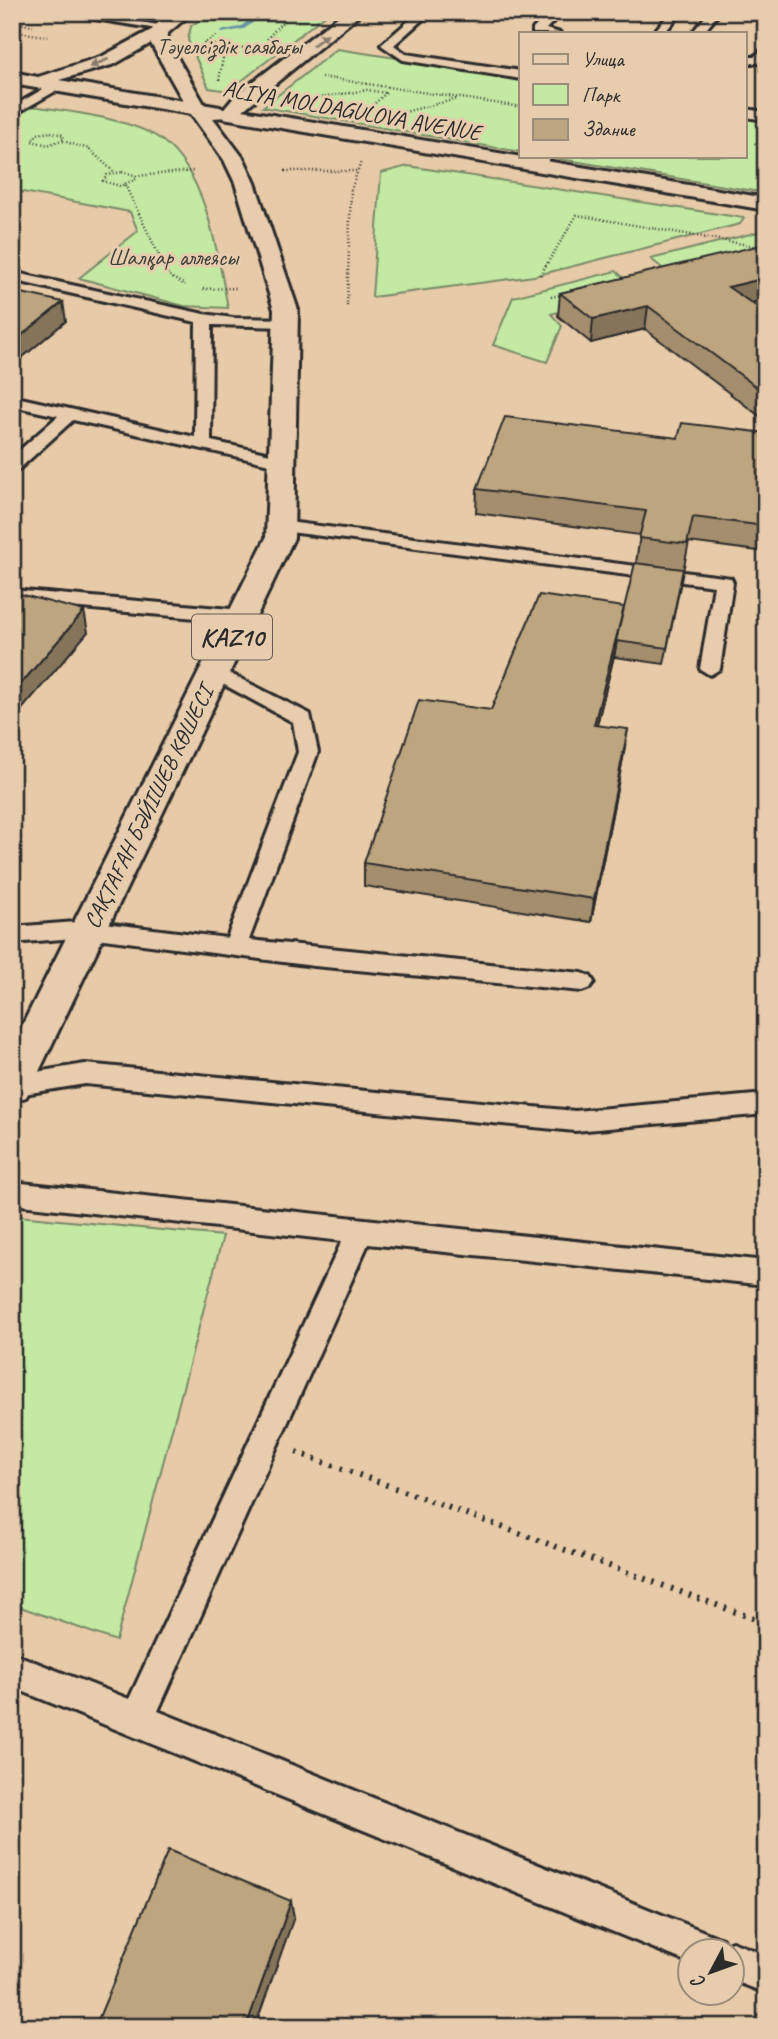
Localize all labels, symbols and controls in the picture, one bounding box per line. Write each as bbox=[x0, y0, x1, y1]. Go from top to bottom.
park label: Тәуелсіздік саябағы bbox=[156, 32, 303, 62]
legend bbox=[519, 32, 746, 158]
one-way arrow bbox=[311, 33, 329, 48]
text: Улица bbox=[582, 46, 625, 72]
one-way arrow bbox=[89, 58, 110, 69]
street label: ALIYA MOLDAGULOVA AVENUE bbox=[221, 74, 486, 148]
text: Парк bbox=[582, 82, 622, 108]
text: Здание bbox=[582, 116, 636, 142]
park label: Шалқар аллеясы bbox=[108, 243, 240, 272]
road number: KAZ10 bbox=[192, 614, 272, 660]
street label: САҚТАҒАН БӘЙІШЕВ КӨШЕСІ bbox=[77, 677, 222, 933]
north arrow bbox=[676, 1938, 746, 2008]
text: С bbox=[685, 1969, 711, 1994]

